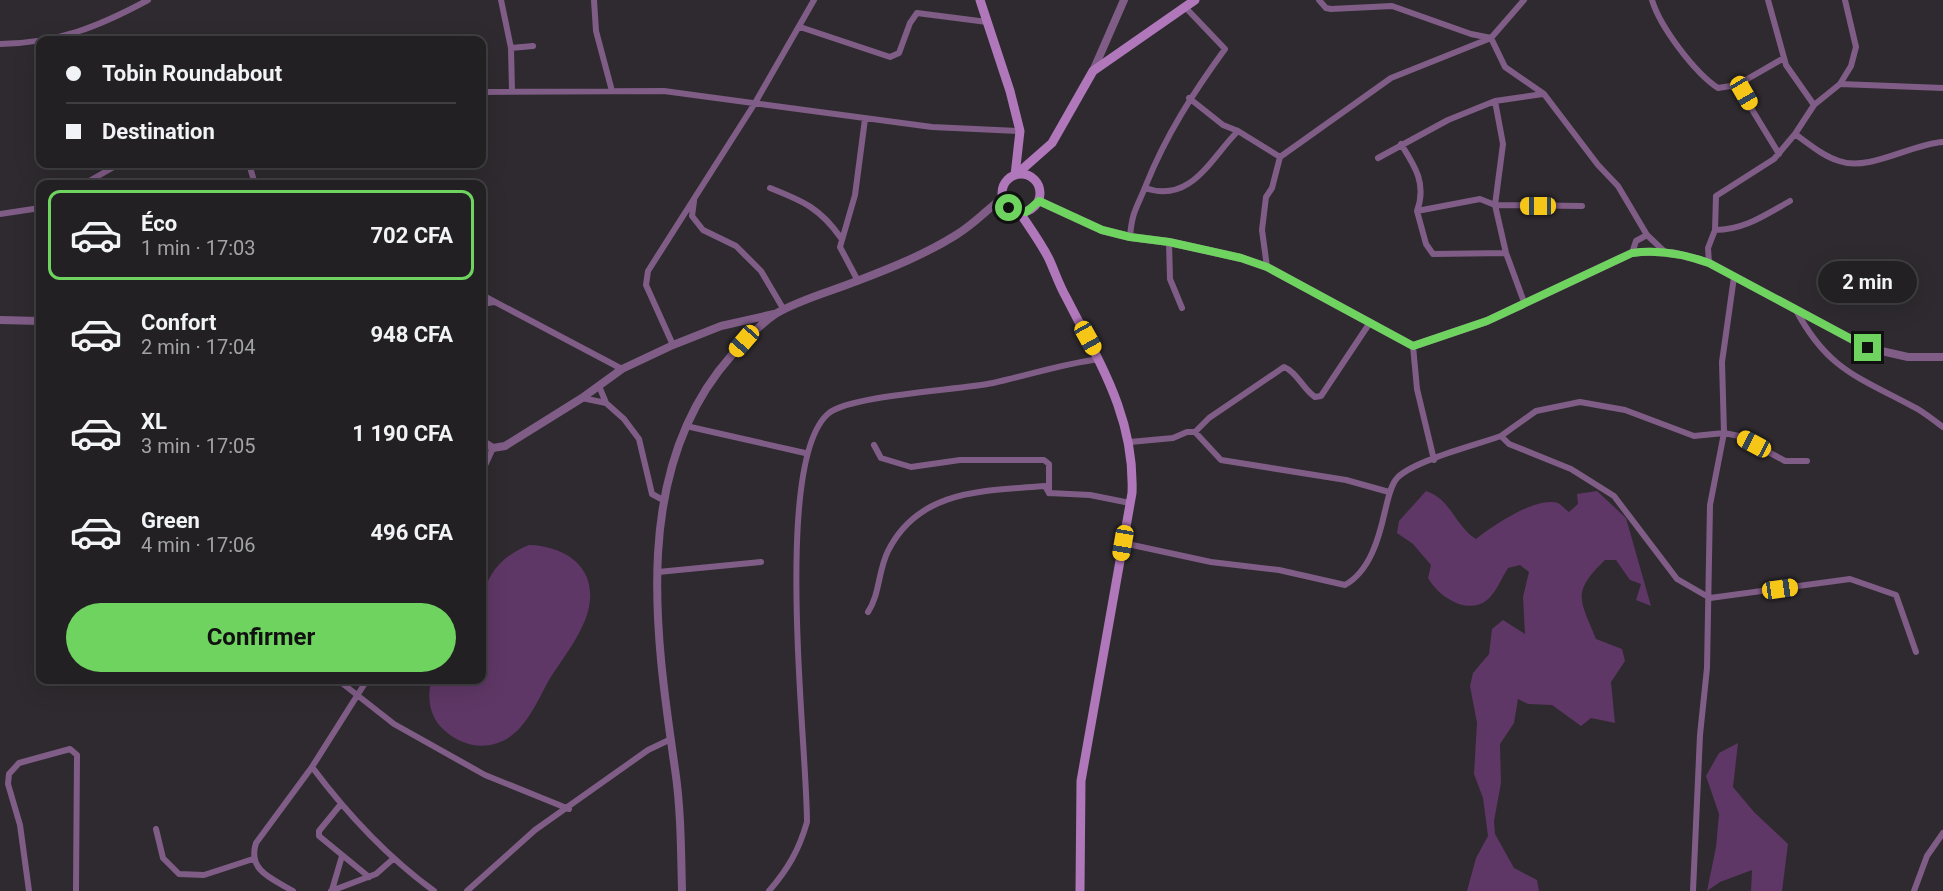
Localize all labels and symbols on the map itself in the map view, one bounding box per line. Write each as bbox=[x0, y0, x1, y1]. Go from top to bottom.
car bbox=[1727, 73, 1761, 113]
route start bbox=[995, 194, 1022, 221]
car bbox=[1520, 197, 1556, 215]
callout: 2 min bbox=[1818, 261, 1918, 303]
car bbox=[1071, 318, 1105, 358]
car bbox=[725, 322, 763, 360]
route end bbox=[1854, 334, 1881, 361]
car bbox=[1734, 428, 1774, 460]
car bbox=[1111, 524, 1135, 562]
car bbox=[1761, 578, 1799, 600]

